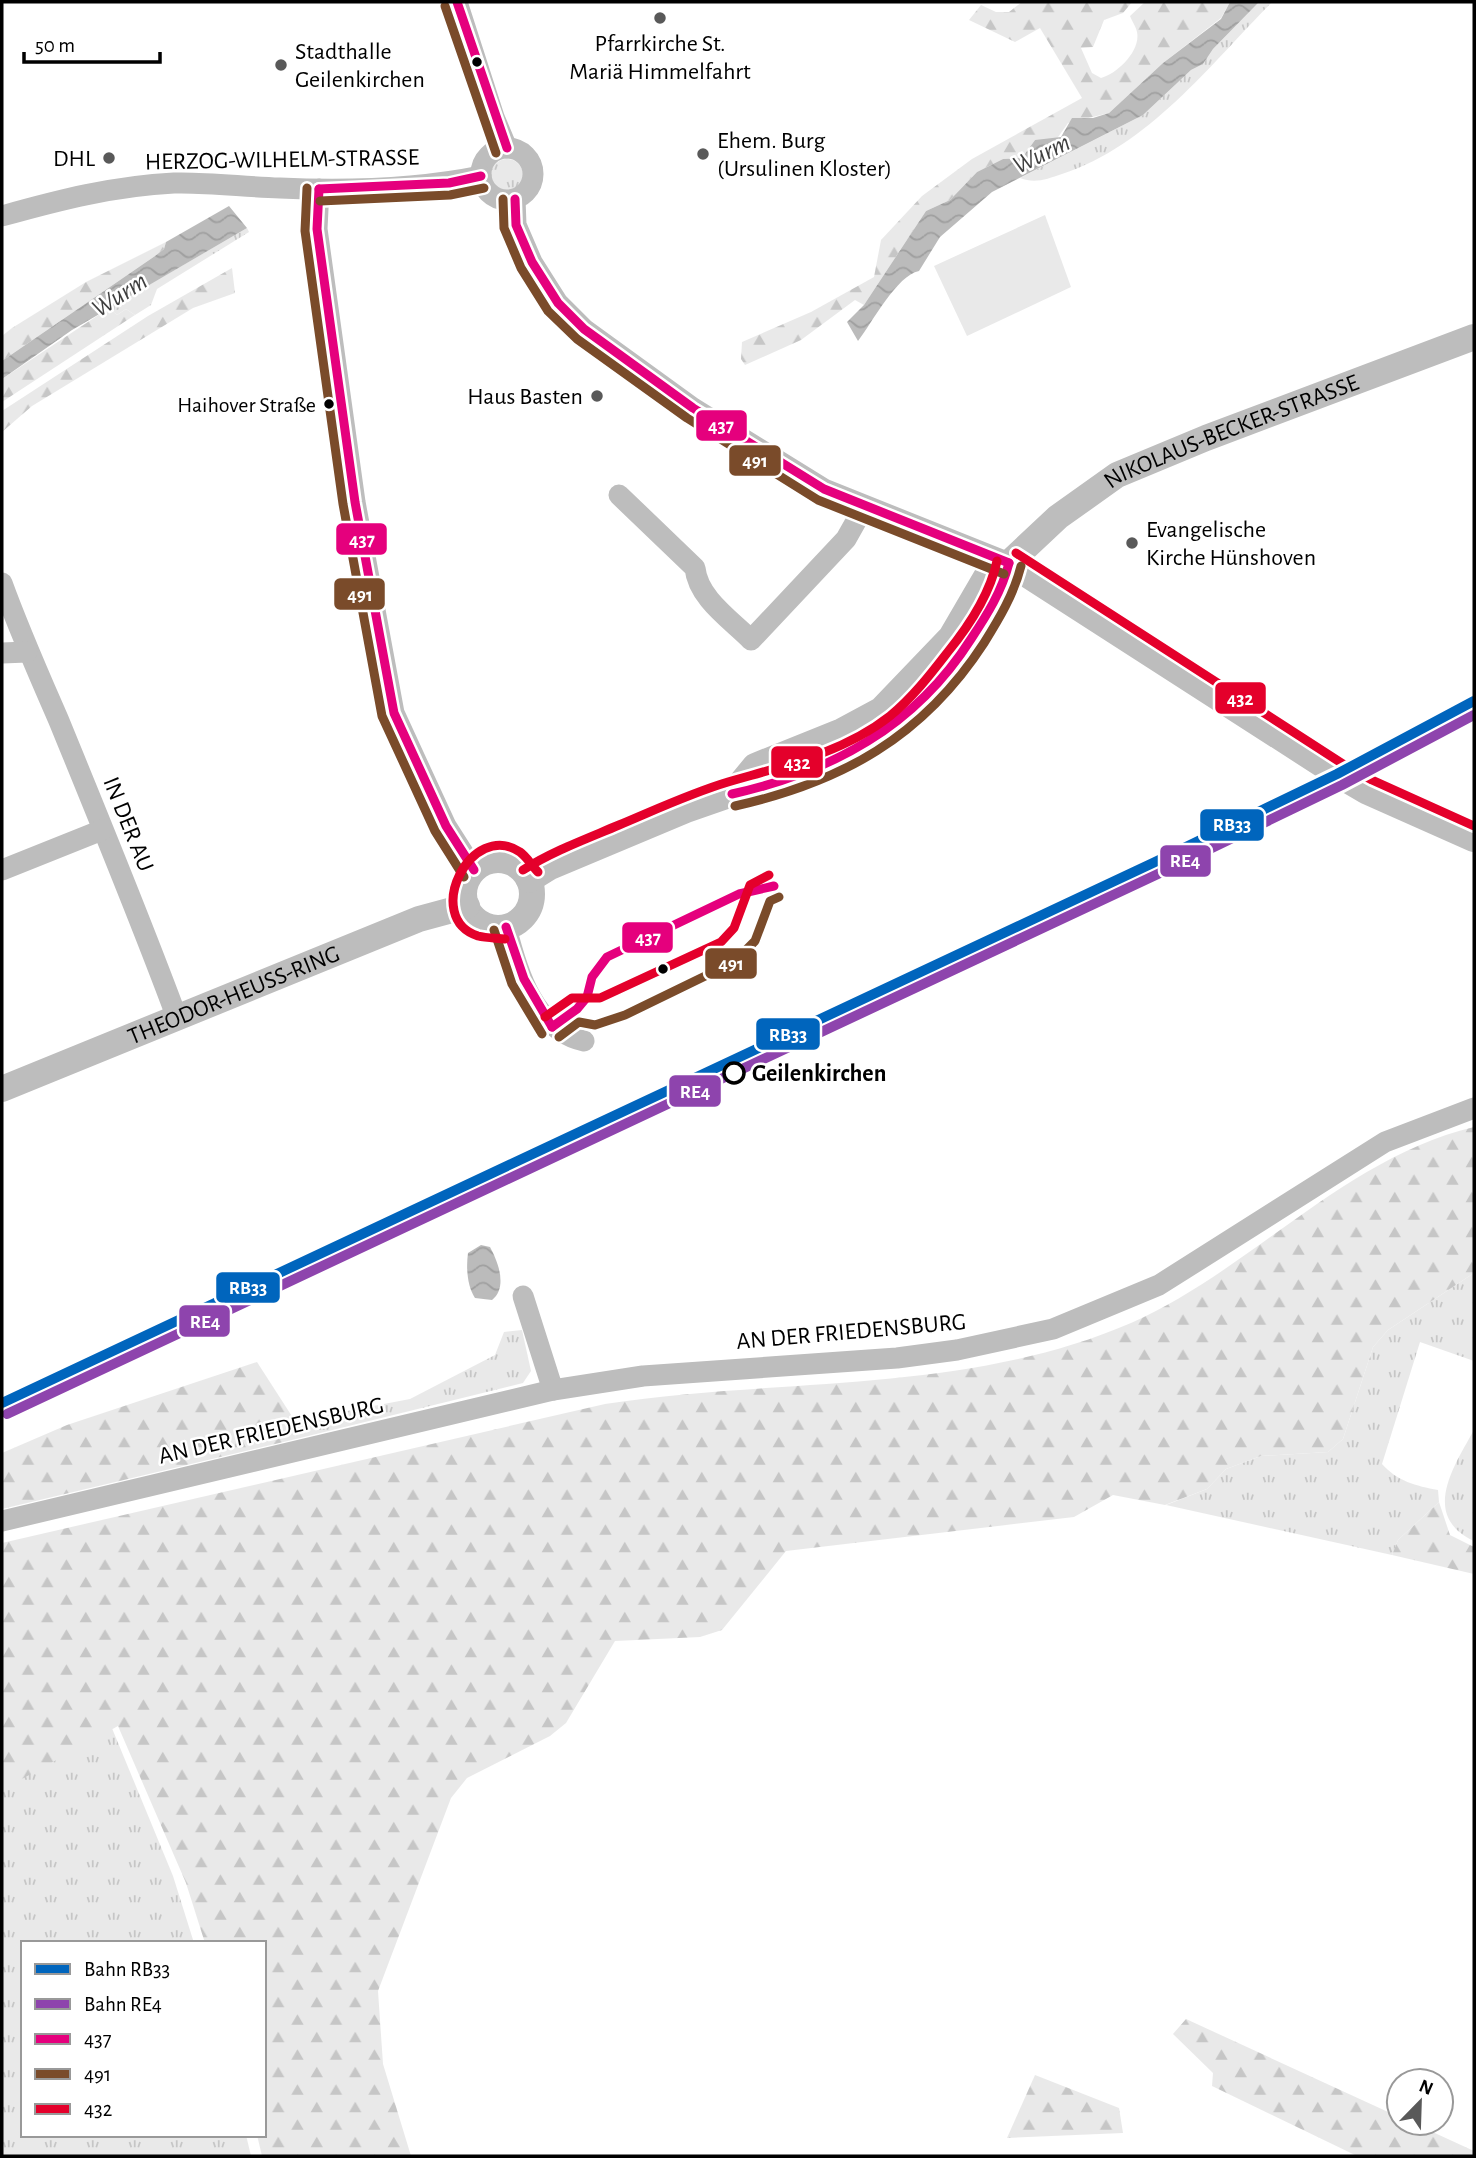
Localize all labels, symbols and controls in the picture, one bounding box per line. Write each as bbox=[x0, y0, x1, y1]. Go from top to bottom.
marker: Pfarrkirche St. Mariä Himmelfahrt bbox=[652, 10, 668, 26]
scale bar bbox=[24, 21, 161, 65]
place label: Pfarrkirche St. Mariä Himmelfahrt bbox=[569, 32, 751, 84]
text: 50 m bbox=[35, 35, 75, 56]
place label: Stadthalle Geilenkirchen bbox=[295, 40, 425, 92]
unlabelled marker bbox=[470, 55, 484, 69]
marker: Stadthalle Geilenkirchen bbox=[273, 57, 289, 73]
place label: Ehem. Burg (Ursulinen Kloster) bbox=[717, 129, 892, 181]
water label: Wurm bbox=[1009, 129, 1074, 179]
street label: HERZOG-WILHELM-STRASSE bbox=[145, 146, 420, 174]
marker: Ehem. Burg (Ursulinen Kloster) bbox=[695, 146, 711, 162]
place label: DHL bbox=[53, 147, 95, 171]
marker: DHL bbox=[101, 150, 117, 166]
water label: Wurm bbox=[87, 268, 152, 322]
street label: NIKOLAUS-BECKER-STRASSE bbox=[1100, 370, 1363, 493]
place label: Haus Basten bbox=[467, 385, 583, 409]
marker: Haus Basten bbox=[589, 388, 605, 404]
place label: Haihover Straße bbox=[177, 394, 316, 416]
marker: Haihover Straße bbox=[322, 397, 336, 411]
line badge: 437 bbox=[695, 409, 748, 442]
text: 437 bbox=[708, 417, 734, 436]
line badge: 491 bbox=[728, 444, 782, 477]
text: 491 bbox=[742, 452, 768, 471]
place label: Evangelische Kirche Hünshoven bbox=[1146, 518, 1316, 570]
line badge: 437 bbox=[335, 522, 388, 556]
text: 437 bbox=[349, 531, 375, 550]
marker: Evangelische Kirche Hünshoven bbox=[1124, 535, 1140, 551]
line badge: 491 bbox=[333, 577, 386, 611]
text: 491 bbox=[347, 586, 373, 605]
line badge: 432 bbox=[1214, 681, 1267, 715]
text: 432 bbox=[1227, 690, 1253, 709]
line badge: 432 bbox=[770, 745, 824, 779]
text: 432 bbox=[784, 754, 810, 773]
street label: IN DER AU bbox=[98, 774, 158, 875]
line badge: RB33 bbox=[1199, 808, 1265, 842]
text: RB33 bbox=[1213, 816, 1251, 835]
line badge: RE4 bbox=[1159, 844, 1212, 878]
text: RE4 bbox=[1170, 852, 1201, 871]
line badge: 437 bbox=[621, 921, 674, 954]
text: 437 bbox=[635, 929, 661, 948]
street label: THEODOR-HEUSS-RING bbox=[125, 942, 343, 1049]
line badge: 491 bbox=[704, 947, 758, 980]
text: 491 bbox=[718, 955, 744, 974]
unlabelled marker bbox=[656, 962, 670, 976]
line badge: RB33 bbox=[755, 1017, 821, 1051]
text: RB33 bbox=[769, 1026, 807, 1045]
marker: Geilenkirchen bbox=[723, 1062, 745, 1084]
place label: Geilenkirchen bbox=[752, 1062, 886, 1086]
line badge: RE4 bbox=[668, 1074, 722, 1108]
text: RE4 bbox=[680, 1083, 711, 1102]
line badge: RB33 bbox=[215, 1271, 281, 1304]
text: RB33 bbox=[229, 1279, 267, 1298]
line badge: RE4 bbox=[178, 1304, 231, 1338]
street label: AN DER FRIEDENSBURG bbox=[735, 1310, 967, 1354]
text: RE4 bbox=[190, 1313, 221, 1332]
street label: AN DER FRIEDENSBURG bbox=[156, 1393, 386, 1469]
legend bbox=[21, 1941, 266, 2137]
text: Bahn RB33 bbox=[84, 1959, 170, 1980]
text: Bahn RE4 bbox=[84, 1994, 162, 2015]
text: 437 bbox=[84, 2029, 112, 2050]
text: 491 bbox=[84, 2064, 111, 2085]
north arrow bbox=[1385, 2067, 1455, 2137]
text: N bbox=[1416, 2076, 1436, 2099]
text: 432 bbox=[84, 2099, 112, 2120]

